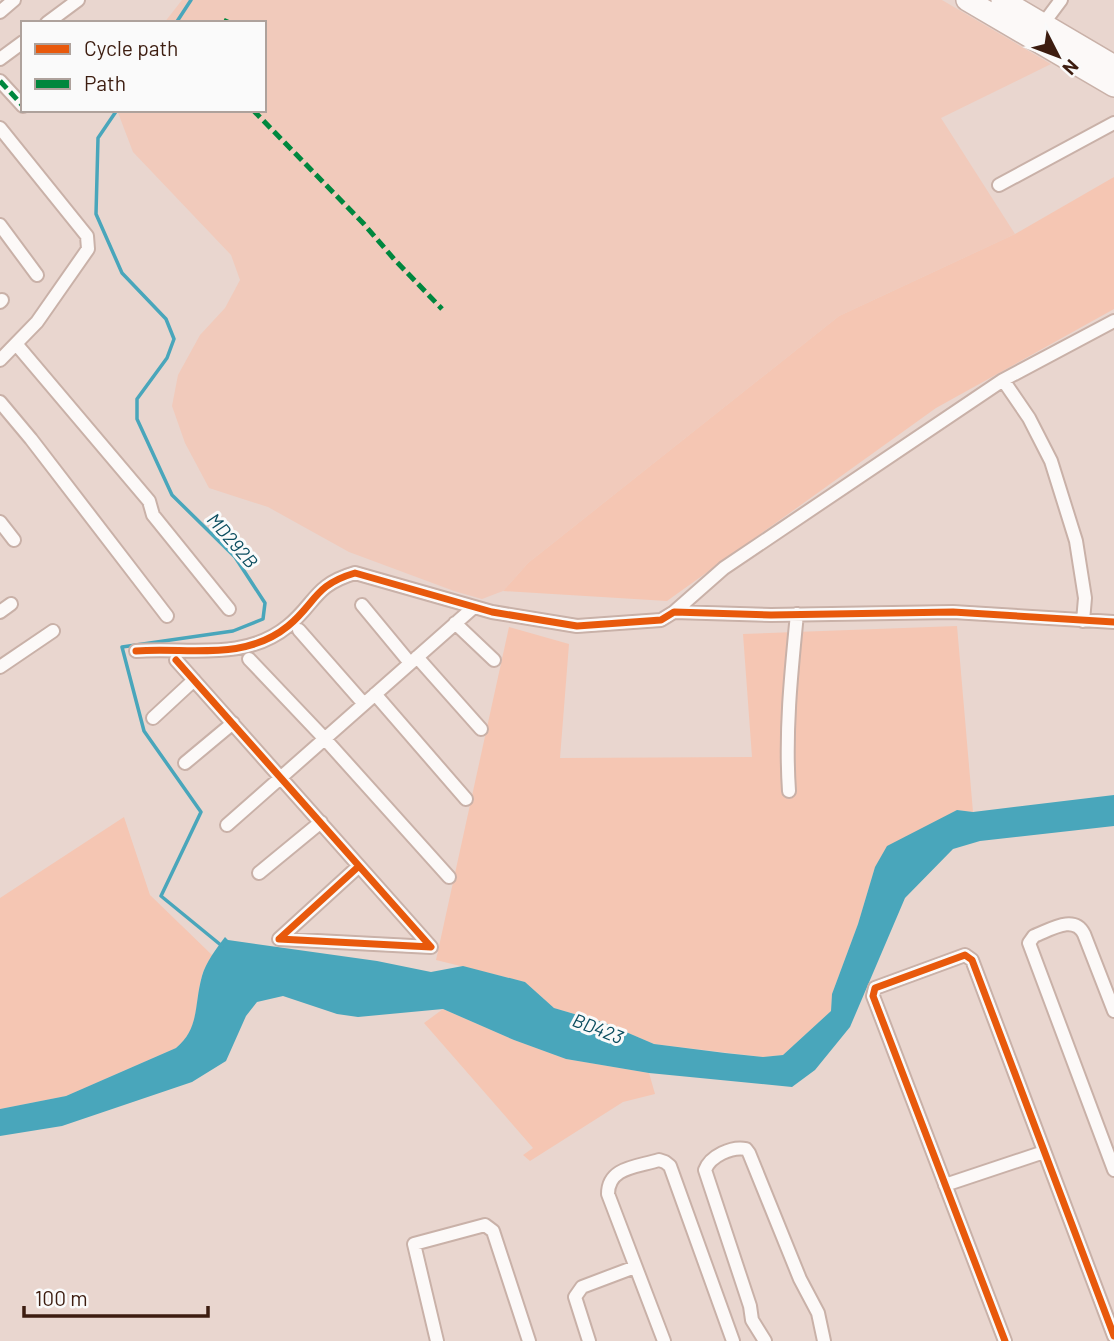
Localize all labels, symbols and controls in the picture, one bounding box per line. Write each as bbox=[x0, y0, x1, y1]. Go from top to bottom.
legend bbox=[21, 21, 266, 112]
north arrow bbox=[1023, 21, 1093, 91]
text: Cycle path bbox=[84, 35, 178, 60]
text: N bbox=[1058, 55, 1084, 80]
text: Path bbox=[84, 70, 126, 95]
water label: MD292B bbox=[203, 508, 263, 572]
water label: BD423 bbox=[569, 1008, 627, 1048]
scale bar bbox=[24, 1274, 208, 1318]
text: 100 m bbox=[35, 1285, 88, 1310]

